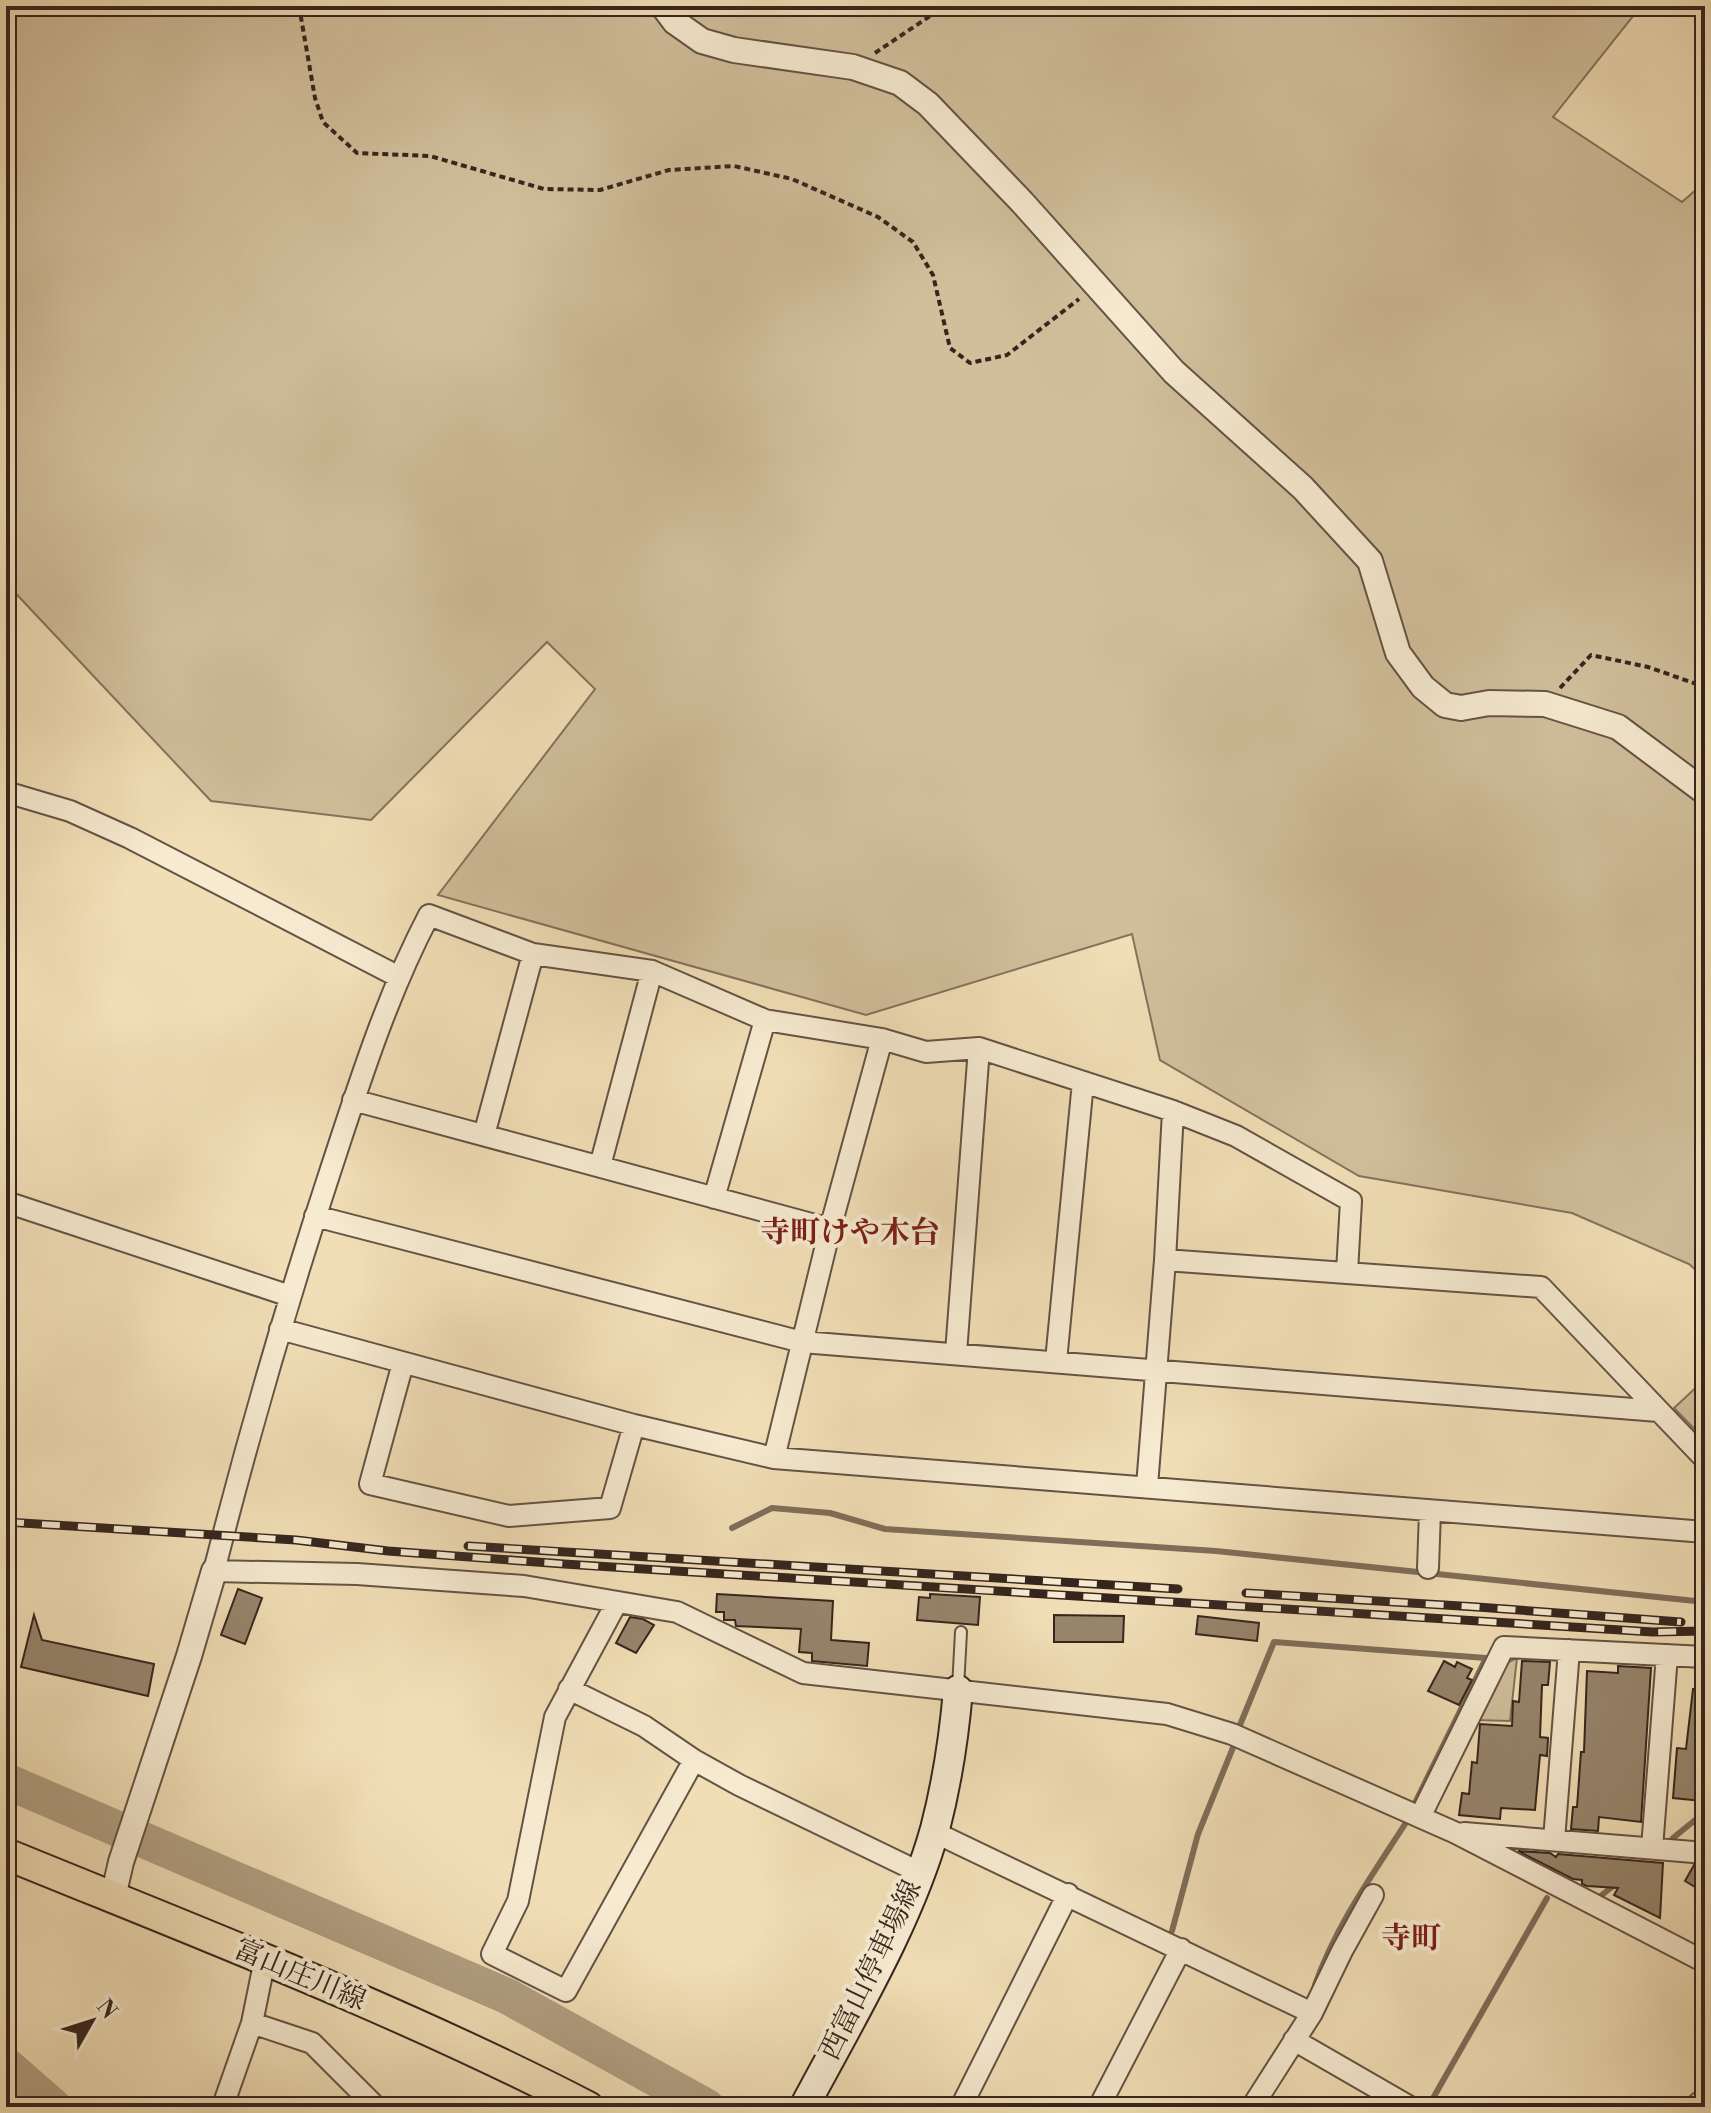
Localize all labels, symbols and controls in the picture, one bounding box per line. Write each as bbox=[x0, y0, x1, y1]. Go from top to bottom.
district label: 寺町けや木台 bbox=[760, 1214, 940, 1252]
street label: 西富山停車場線 bbox=[812, 1874, 930, 2066]
district label: 寺町 bbox=[1381, 1920, 1441, 1958]
street label: 富山庄川線 bbox=[229, 1932, 371, 2018]
north arrow bbox=[52, 1981, 132, 2061]
text: N bbox=[90, 1994, 123, 2025]

